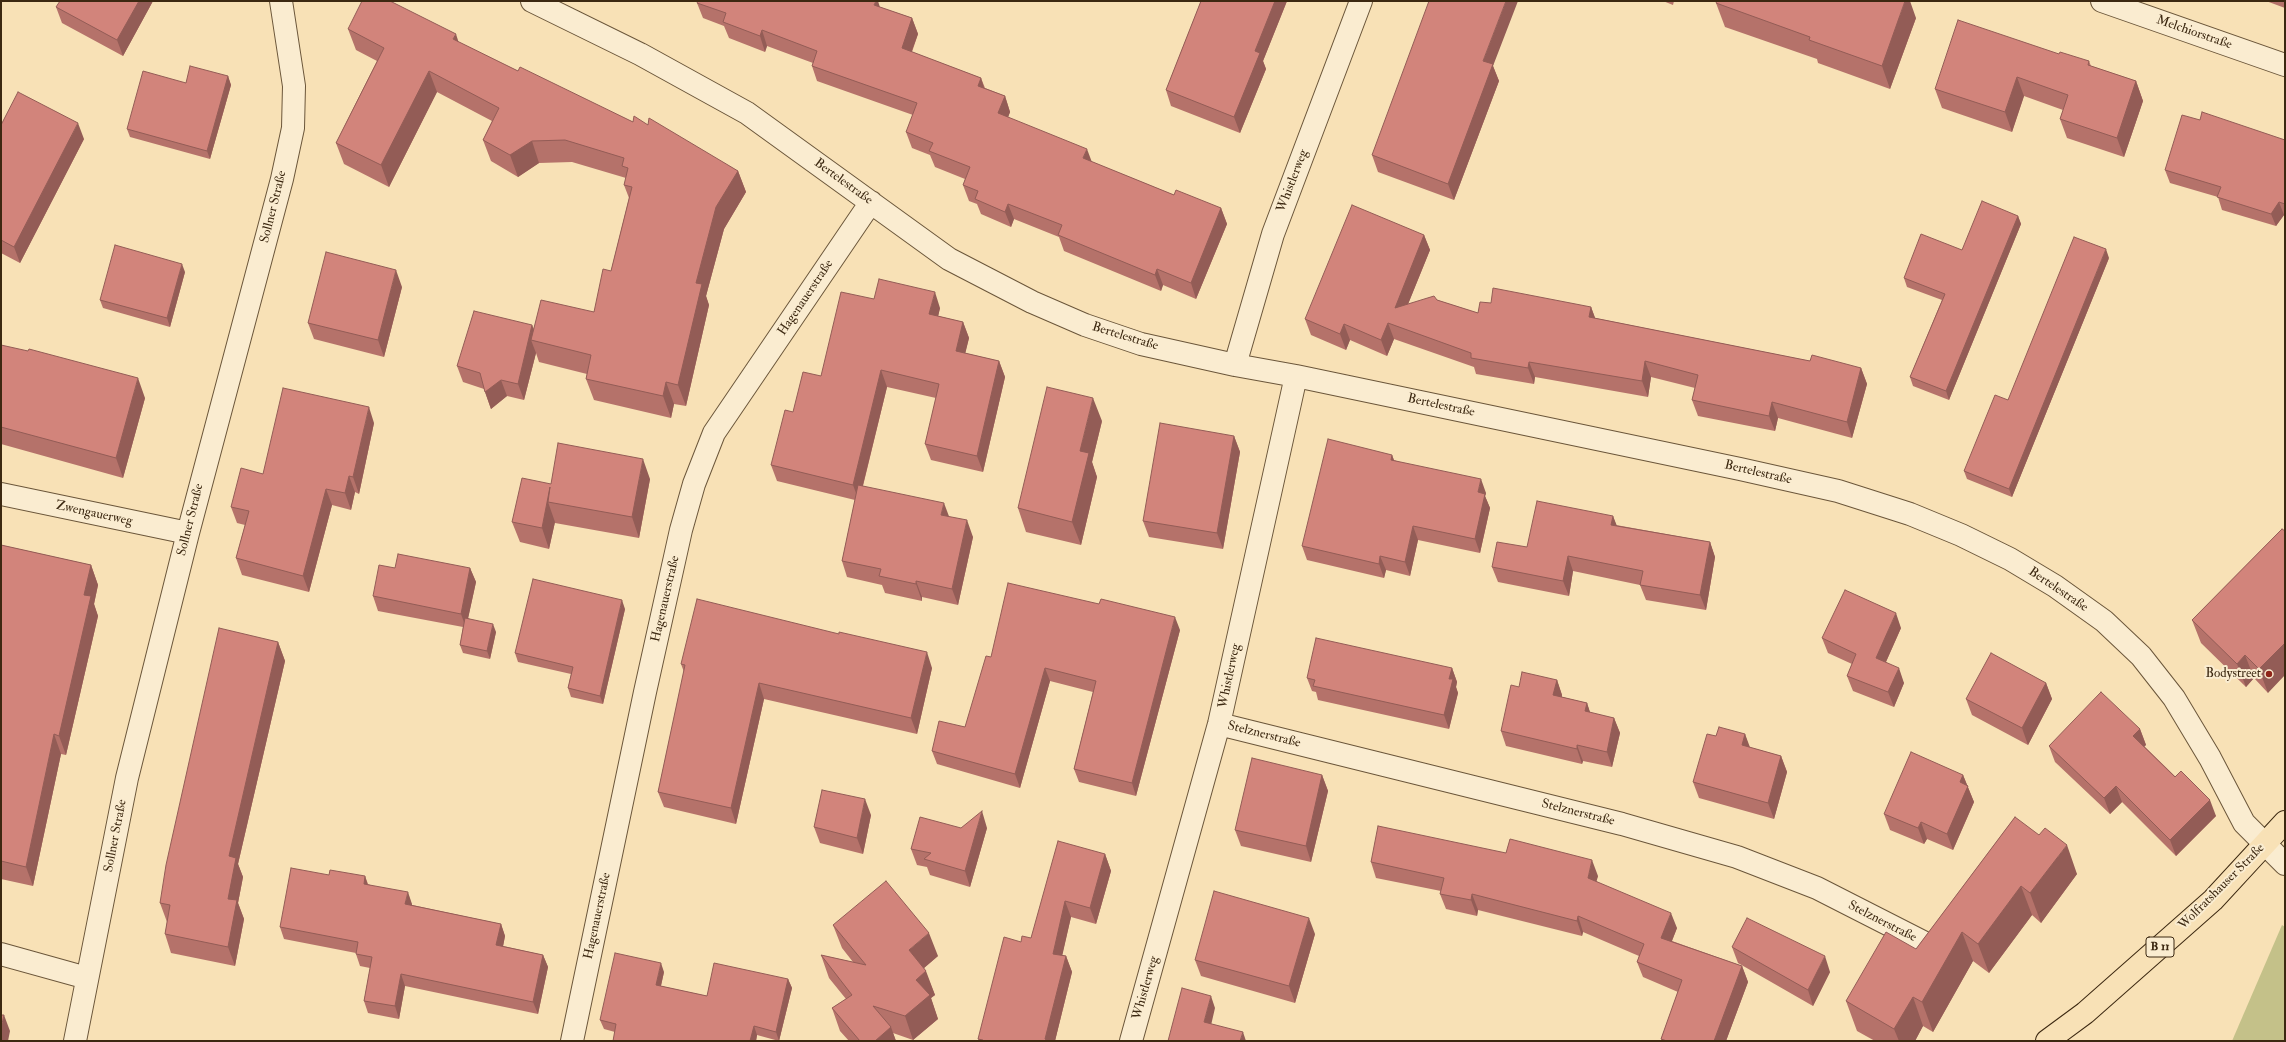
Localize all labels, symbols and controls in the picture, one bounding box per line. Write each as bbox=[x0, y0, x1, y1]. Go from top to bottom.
street label: Melchiorstraße bbox=[2154, 13, 2234, 53]
street label: Whistlerweg bbox=[1274, 148, 1312, 214]
street label: Bertelestraße bbox=[811, 156, 875, 208]
street label: Sollner Straße bbox=[257, 169, 291, 245]
street label: Hagenauerstraße bbox=[775, 257, 837, 339]
street label: Bertelestraße bbox=[1090, 320, 1160, 354]
street label: Bertelestraße bbox=[1406, 391, 1476, 421]
street label: Bertelestraße bbox=[1723, 458, 1793, 488]
street label: Sollner Straße bbox=[174, 482, 208, 558]
street label: Zwengauerweg bbox=[54, 498, 134, 530]
street label: Hagenauerstraße bbox=[648, 554, 684, 644]
street label: Bertelestraße bbox=[2025, 564, 2091, 616]
street label: Whistlerweg bbox=[1216, 642, 1244, 710]
place label: Bodystreet bbox=[2206, 666, 2261, 682]
marker: Bodystreet bbox=[2264, 669, 2274, 679]
street label: Stelznerstraße bbox=[1226, 718, 1302, 752]
street label: Stelznerstraße bbox=[1540, 796, 1616, 830]
street label: Sollner Straße bbox=[101, 798, 131, 874]
street label: Wolfratshauser Straße bbox=[2176, 841, 2268, 933]
street label: Hagenauerstraße bbox=[581, 871, 615, 961]
street label: Stelznerstraße bbox=[1845, 898, 1919, 946]
road number: B 11 bbox=[2146, 937, 2174, 957]
street label: Whistlerweg bbox=[1129, 954, 1163, 1022]

